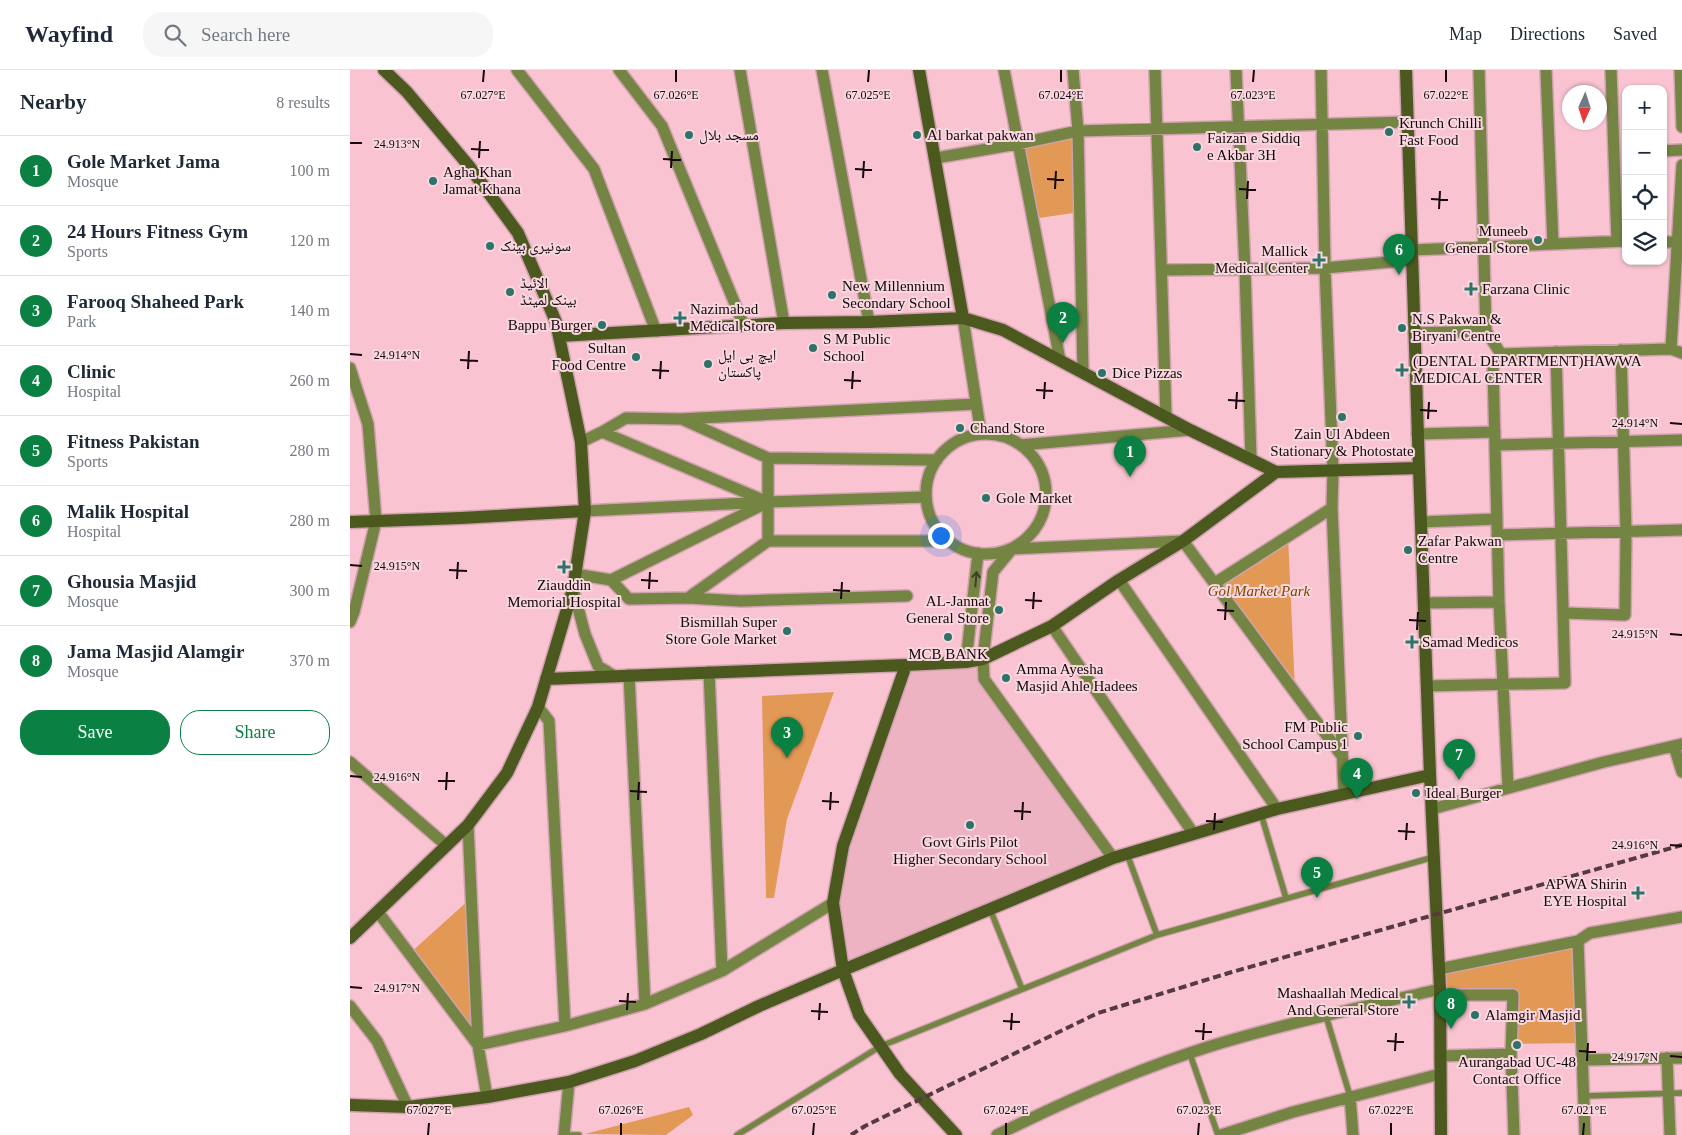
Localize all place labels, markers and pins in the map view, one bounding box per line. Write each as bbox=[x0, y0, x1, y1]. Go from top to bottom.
place label: Krunch Chilli Fast Food bbox=[1399, 115, 1482, 148]
marker: Krunch Chilli Fast Food bbox=[1383, 126, 1395, 138]
place label: مسجد بلال bbox=[699, 127, 759, 145]
place label: Al barkat pakwan bbox=[927, 127, 1034, 143]
marker: مسجد بلال bbox=[683, 129, 695, 141]
marker: Al barkat pakwan bbox=[911, 129, 923, 141]
place label: Faizan e Siddiq e Akbar 3H bbox=[1207, 130, 1301, 163]
marker: Faizan e Siddiq e Akbar 3H bbox=[1191, 141, 1203, 153]
place label: Agha Khan Jamat Khana bbox=[443, 164, 521, 197]
marker: Agha Khan Jamat Khana bbox=[427, 175, 439, 187]
place label: Muneeb General Store bbox=[1445, 223, 1528, 256]
pin: 6 bbox=[1383, 234, 1415, 275]
marker: Muneeb General Store bbox=[1532, 234, 1544, 246]
place label: سونیری بینک bbox=[500, 238, 571, 256]
marker: سونیری بینک bbox=[484, 240, 496, 252]
place label: Mallick Medical Center bbox=[1215, 243, 1308, 276]
marker: Mallick Medical Center bbox=[1312, 253, 1326, 267]
place label: الائیڈ بینک لمیٹڈ bbox=[520, 275, 577, 308]
place label: New Millennium Secondary School bbox=[842, 278, 951, 311]
place label: Farzana Clinic bbox=[1482, 281, 1570, 297]
marker: Farzana Clinic bbox=[1464, 282, 1478, 296]
marker: الائیڈ بینک لمیٹڈ bbox=[504, 286, 516, 298]
marker: New Millennium Secondary School bbox=[826, 289, 838, 301]
place label: Nazimabad Medical Store bbox=[690, 301, 775, 334]
pin: 2 bbox=[1047, 302, 1079, 343]
place label: N.S Pakwan & Biryani Centre bbox=[1412, 311, 1502, 344]
marker: Nazimabad Medical Store bbox=[674, 312, 686, 324]
place label: Bappu Burger bbox=[508, 317, 592, 333]
marker: Bappu Burger bbox=[596, 319, 608, 331]
marker: N.S Pakwan & Biryani Centre bbox=[1396, 322, 1408, 334]
place label: S M Public School bbox=[823, 331, 891, 364]
place label: Sultan Food Centre bbox=[551, 340, 626, 373]
marker: S M Public School bbox=[807, 342, 819, 354]
place label: ایچ بی ایل پاکستان bbox=[718, 347, 776, 382]
marker: Sultan Food Centre bbox=[630, 351, 642, 363]
place label: (DENTAL DEPARTMENT)HAWWA MEDICAL CENTER bbox=[1413, 353, 1642, 386]
marker: ایچ بی ایل پاکستان bbox=[702, 358, 714, 370]
marker: (DENTAL DEPARTMENT)HAWWA MEDICAL CENTER bbox=[1395, 363, 1409, 377]
place label: Dice Pizzas bbox=[1112, 365, 1183, 381]
marker: Dice Pizzas bbox=[1096, 367, 1108, 379]
marker: Zain Ul Abdeen Stationary & Photostate bbox=[1336, 411, 1348, 423]
place label: Chand Store bbox=[970, 420, 1045, 436]
marker: Chand Store bbox=[954, 422, 966, 434]
place label: Zain Ul Abdeen Stationary & Photostate bbox=[1270, 426, 1414, 459]
pin: 1 bbox=[1114, 436, 1146, 477]
place label: Gole Market bbox=[996, 490, 1073, 506]
marker: Gole Market bbox=[980, 492, 992, 504]
place label: Zafar Pakwan Centre bbox=[1418, 533, 1502, 566]
marker: Zafar Pakwan Centre bbox=[1402, 544, 1414, 556]
marker: Ziauddin Memorial Hospital bbox=[557, 560, 571, 574]
place label: Ziauddin Memorial Hospital bbox=[507, 577, 621, 610]
place label: AL-Jannat General Store bbox=[906, 593, 990, 626]
marker: AL-Jannat General Store bbox=[993, 604, 1005, 616]
place label: Bismillah Super Store Gole Market bbox=[665, 614, 778, 647]
marker: Bismillah Super Store Gole Market bbox=[781, 625, 793, 637]
marker: MCB BANK bbox=[942, 631, 954, 643]
place label: Samad Medicos bbox=[1422, 634, 1518, 650]
marker: Samad Medicos bbox=[1406, 636, 1418, 648]
place label: MCB BANK bbox=[908, 646, 988, 662]
place label: Amma Ayesha Masjid Ahle Hadees bbox=[1016, 661, 1138, 694]
marker: Amma Ayesha Masjid Ahle Hadees bbox=[1000, 672, 1012, 684]
pin: 3 bbox=[771, 717, 803, 758]
place label: FM Public School Campus 1 bbox=[1242, 719, 1348, 752]
marker: FM Public School Campus 1 bbox=[1352, 730, 1364, 742]
pin: 7 bbox=[1443, 739, 1475, 780]
pin: 4 bbox=[1341, 758, 1373, 799]
place label: Ideal Burger bbox=[1426, 785, 1501, 801]
marker: Ideal Burger bbox=[1410, 787, 1422, 799]
marker: Govt Girls Pilot Higher Secondary School bbox=[964, 819, 976, 831]
place label: Govt Girls Pilot Higher Secondary School bbox=[893, 834, 1047, 867]
pin: 5 bbox=[1301, 857, 1333, 898]
place label: APWA Shirin EYE Hospital bbox=[1543, 876, 1627, 909]
marker: APWA Shirin EYE Hospital bbox=[1631, 886, 1645, 900]
place label: Mashaallah Medical And General Store bbox=[1277, 985, 1399, 1018]
pin: 8 bbox=[1435, 988, 1467, 1029]
marker: Mashaallah Medical And General Store bbox=[1403, 996, 1415, 1008]
place label: Alamgir Masjid bbox=[1485, 1007, 1581, 1023]
marker: Alamgir Masjid bbox=[1469, 1009, 1481, 1021]
marker: Aurangabad UC-48 Contact Office bbox=[1511, 1039, 1523, 1051]
place label: Aurangabad UC-48 Contact Office bbox=[1458, 1054, 1576, 1087]

